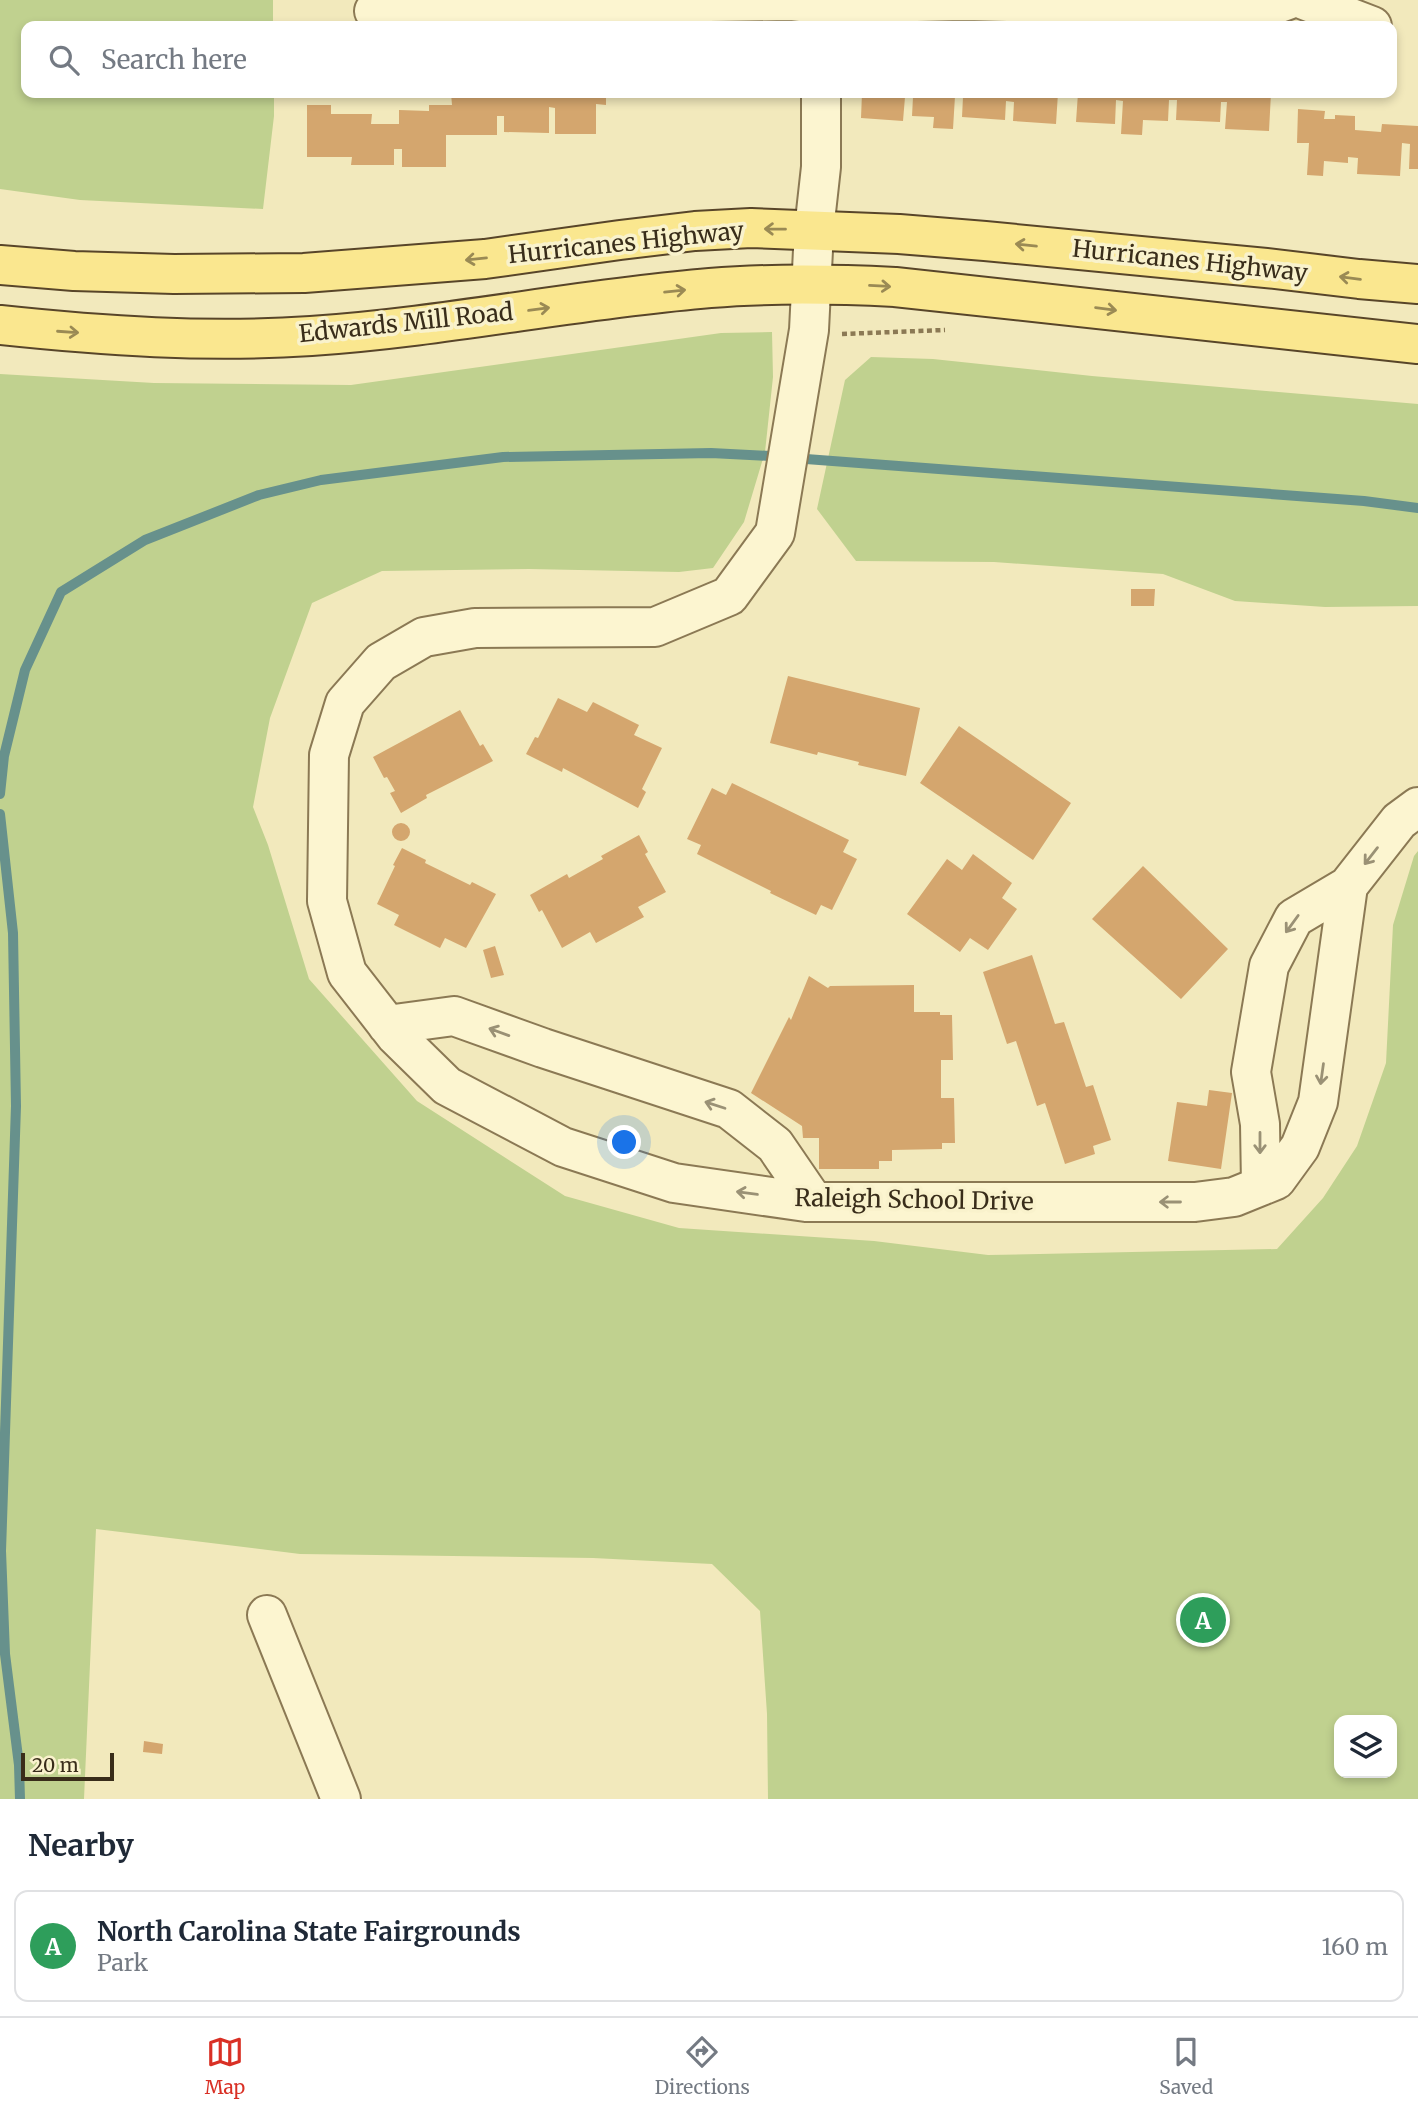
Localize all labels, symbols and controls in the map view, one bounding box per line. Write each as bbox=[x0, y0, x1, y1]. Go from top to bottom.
search box bbox=[21, 21, 1397, 98]
icon: search bbox=[45, 41, 83, 79]
text: Search here bbox=[101, 43, 247, 76]
street label: Hurricanes Highway bbox=[507, 215, 745, 270]
one-way arrow bbox=[764, 222, 787, 235]
street label: Hurricanes Highway bbox=[1071, 233, 1309, 288]
one-way arrow bbox=[1015, 238, 1038, 251]
one-way arrow bbox=[465, 253, 488, 266]
one-way arrow bbox=[1339, 272, 1362, 285]
one-way arrow bbox=[868, 280, 891, 293]
one-way arrow bbox=[663, 285, 686, 298]
street label: Edwards Mill Road bbox=[297, 296, 515, 349]
one-way arrow bbox=[527, 302, 549, 315]
one-way arrow bbox=[1094, 303, 1117, 316]
one-way arrow bbox=[56, 326, 79, 339]
one-way arrow bbox=[1364, 847, 1379, 865]
one-way arrow bbox=[1285, 914, 1299, 933]
one-way arrow bbox=[489, 1025, 511, 1037]
one-way arrow bbox=[1315, 1062, 1328, 1085]
one-way arrow bbox=[704, 1097, 726, 1110]
your location bbox=[607, 1125, 641, 1159]
one-way arrow bbox=[1253, 1131, 1267, 1154]
street label: Raleigh School Drive bbox=[794, 1182, 1034, 1217]
one-way arrow bbox=[736, 1187, 759, 1200]
one-way arrow bbox=[1159, 1195, 1182, 1209]
pin: A bbox=[1180, 1594, 1226, 1646]
map controls bbox=[1334, 1715, 1397, 1778]
button: layers bbox=[1334, 1715, 1397, 1778]
scale bar bbox=[21, 1750, 114, 1782]
text: 20 m bbox=[32, 1753, 79, 1777]
text: Nearby bbox=[28, 1826, 134, 1864]
text: North Carolina State Fairgrounds bbox=[97, 1915, 521, 1948]
text: A bbox=[45, 1932, 61, 1961]
text: 160 m bbox=[1322, 1932, 1388, 1961]
text: Park bbox=[97, 1948, 148, 1977]
tab: Map bbox=[205, 2033, 245, 2099]
tab: Directions bbox=[655, 2033, 750, 2099]
tab: Saved bbox=[1159, 2033, 1213, 2099]

